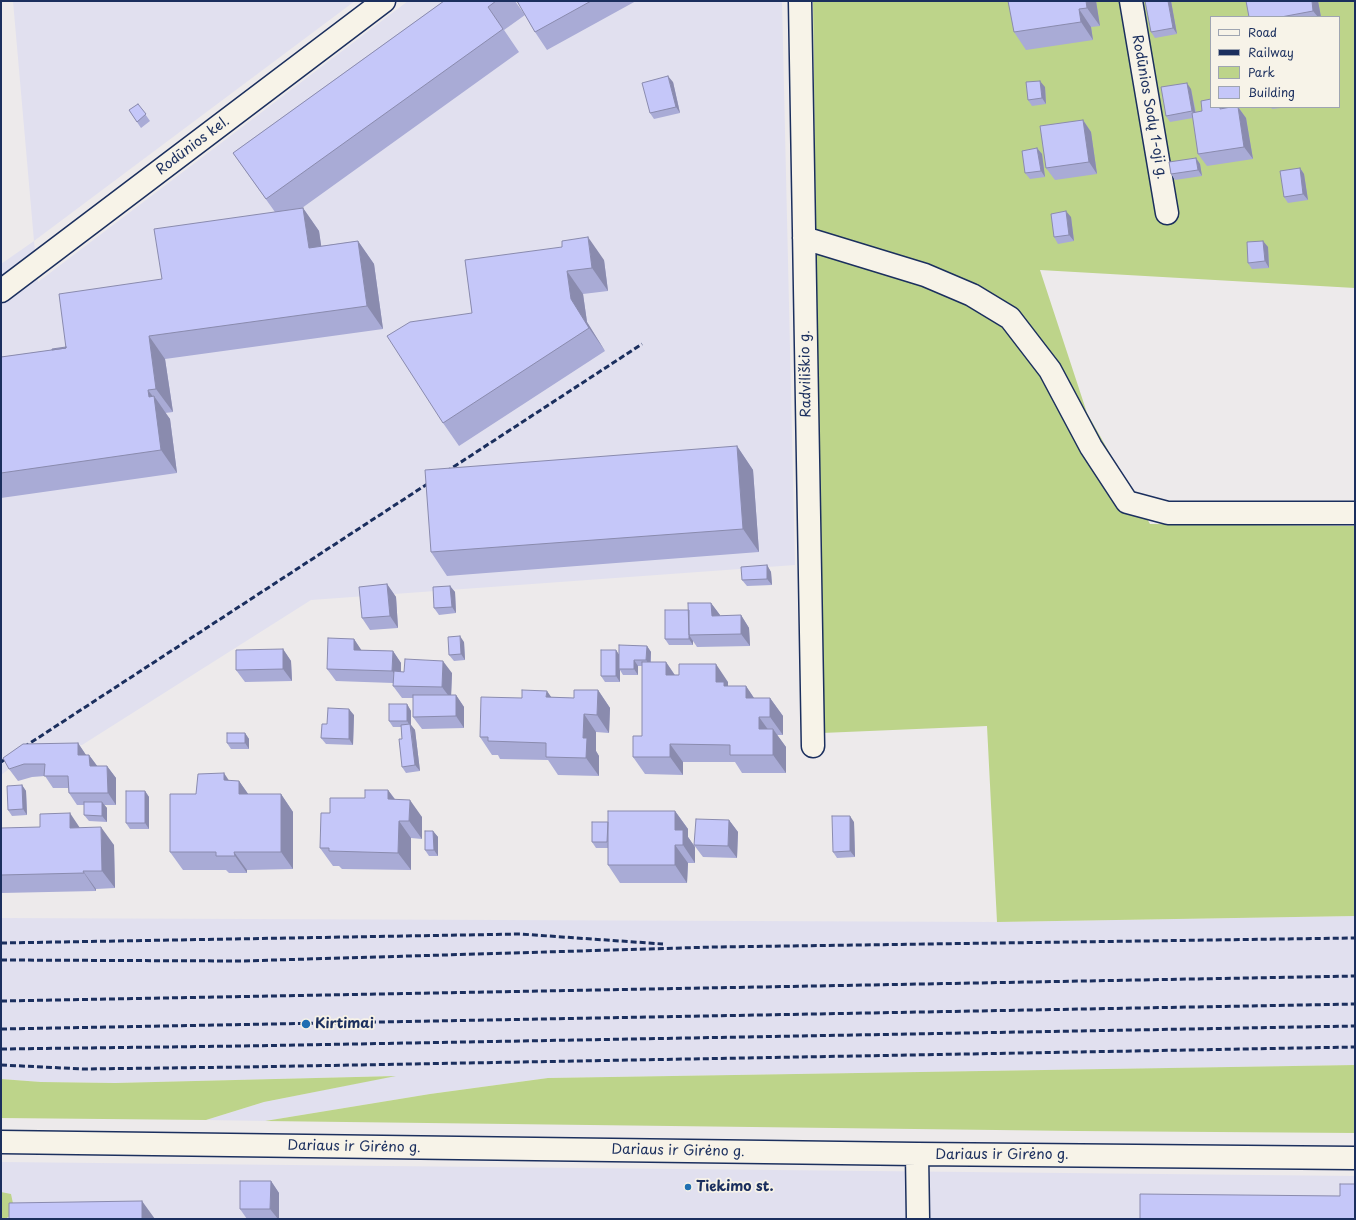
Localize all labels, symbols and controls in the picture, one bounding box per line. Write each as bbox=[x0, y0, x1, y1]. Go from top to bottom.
legend bbox=[1210, 16, 1340, 108]
text: Road bbox=[1248, 23, 1277, 41]
street label: Rodūnios Sodų 1-oji g. bbox=[1128, 33, 1170, 181]
text: Railway bbox=[1248, 43, 1294, 61]
text: Park bbox=[1248, 63, 1275, 81]
text: Building bbox=[1248, 83, 1295, 101]
street label: Rodūnios kel. bbox=[153, 113, 233, 179]
street label: Radviliškio g. bbox=[797, 330, 815, 418]
place label: Kirtimai bbox=[315, 1016, 374, 1032]
marker: Kirtimai bbox=[300, 1018, 312, 1030]
street label: Dariaus ir Girėno g. bbox=[287, 1137, 421, 1157]
street label: Dariaus ir Girėno g. bbox=[611, 1141, 745, 1161]
street label: Dariaus ir Girėno g. bbox=[935, 1147, 1069, 1163]
place label: Tiekimo st. bbox=[696, 1179, 774, 1195]
marker: Tiekimo st. bbox=[683, 1182, 693, 1192]

